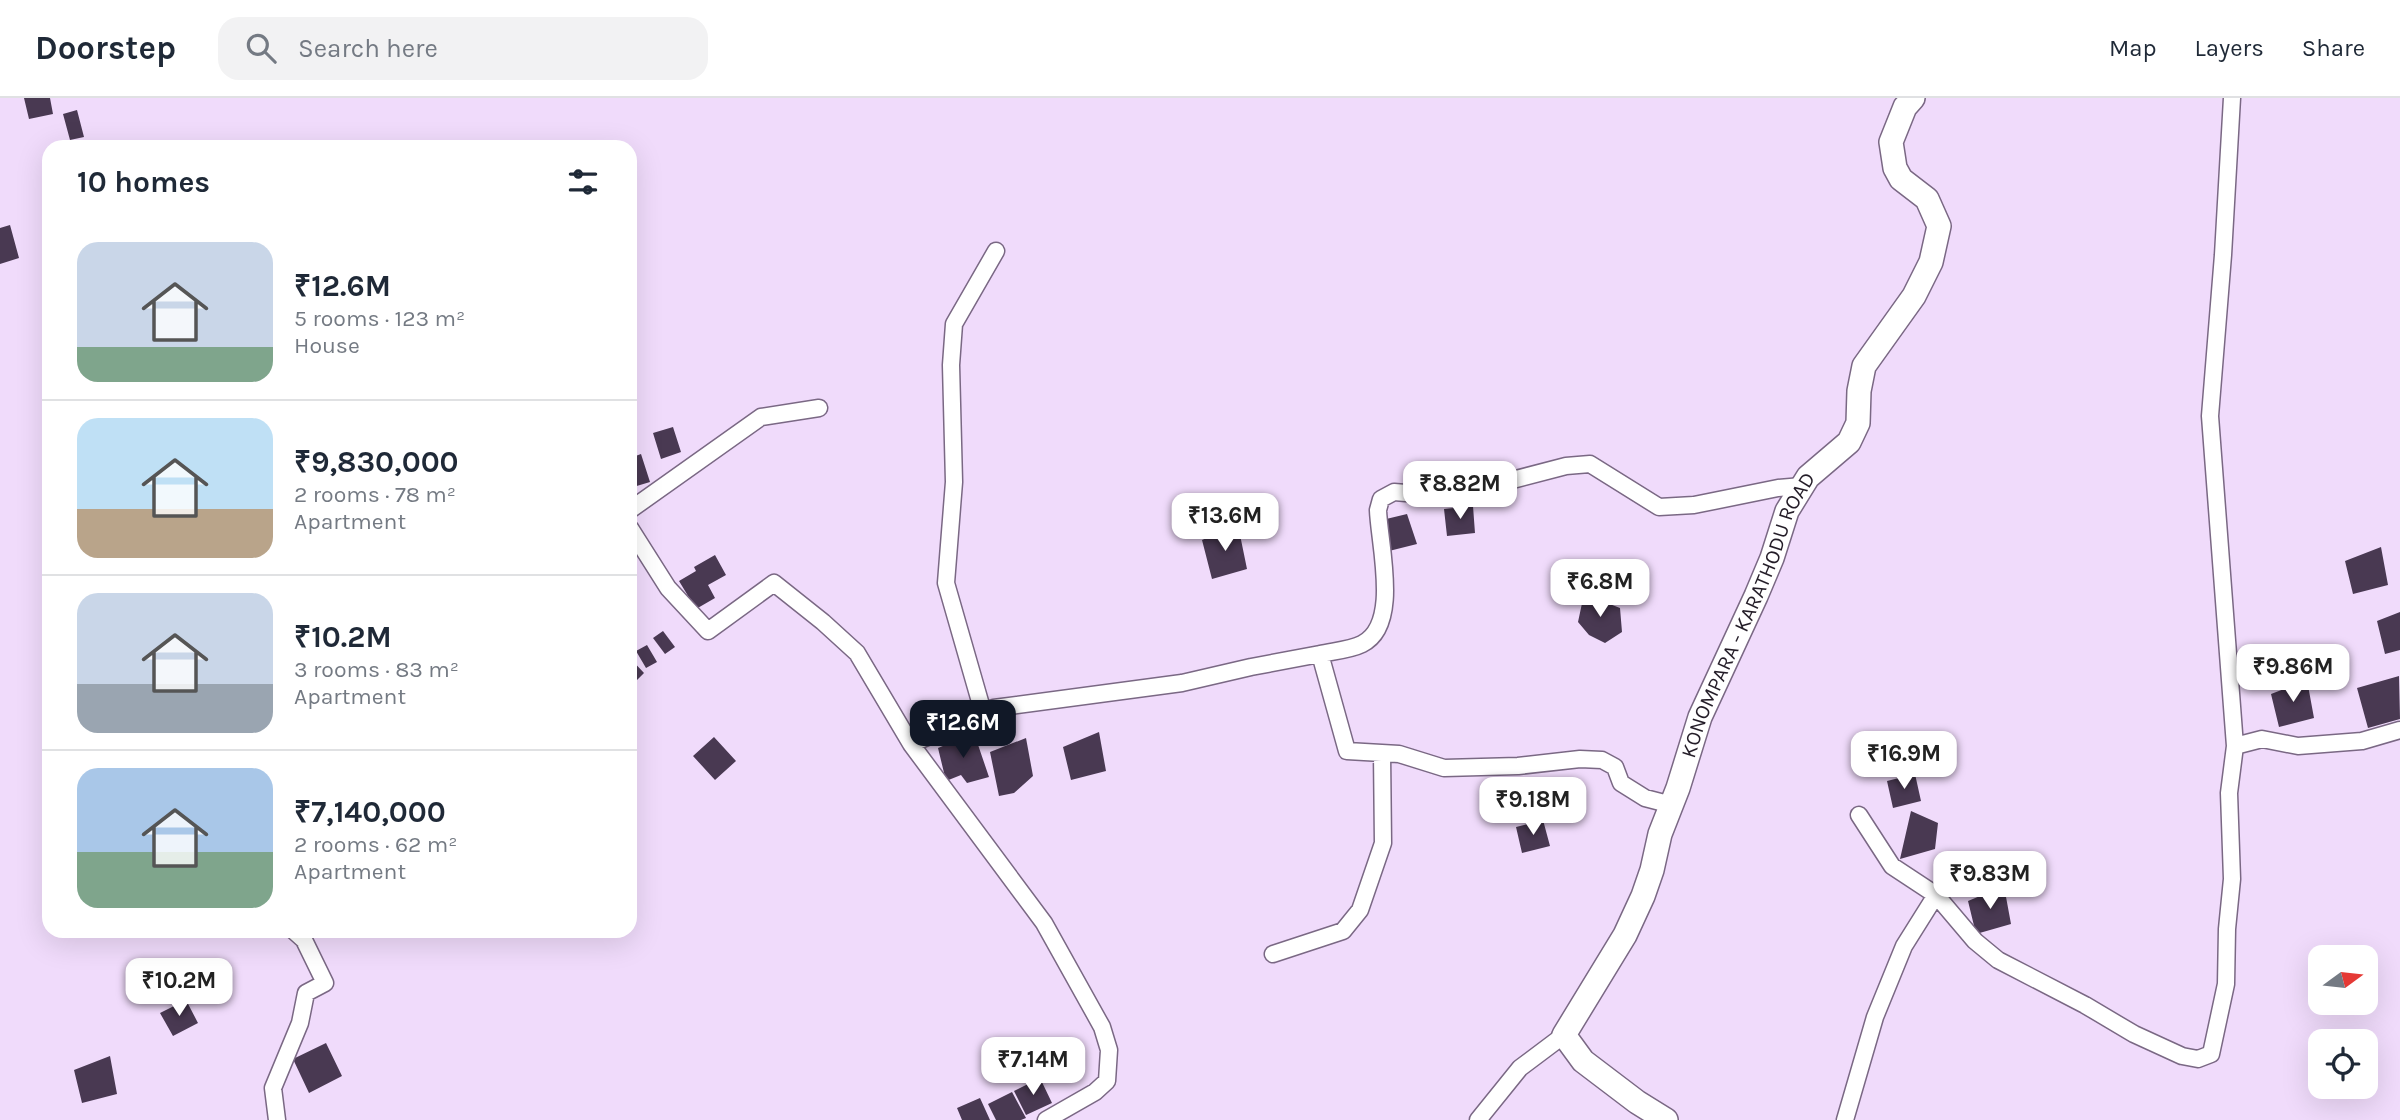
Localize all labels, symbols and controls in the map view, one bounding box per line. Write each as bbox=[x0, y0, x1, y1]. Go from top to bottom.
search box bbox=[218, 17, 708, 80]
text: Doorstep bbox=[35, 29, 176, 67]
icon: search bbox=[242, 29, 280, 67]
text: Search here bbox=[298, 33, 438, 64]
text: Map bbox=[2109, 34, 2157, 62]
text: Layers bbox=[2195, 34, 2264, 62]
text: Share bbox=[2302, 34, 2365, 62]
icon: filters bbox=[564, 163, 602, 201]
text: 10 homes bbox=[77, 164, 210, 200]
text: ₹12.6M bbox=[294, 268, 391, 304]
icon: home bbox=[133, 270, 217, 354]
text: 5 rooms · 123 m² bbox=[294, 305, 465, 332]
text: House bbox=[294, 332, 360, 359]
text: ₹9,830,000 bbox=[294, 444, 459, 480]
icon: home bbox=[133, 446, 217, 530]
pin: ₹8.82M bbox=[1403, 462, 1517, 521]
street label: KONOMPARA - KARATHODU ROAD bbox=[1676, 468, 1820, 761]
text: ₹8.82M bbox=[1419, 470, 1501, 497]
text: 2 rooms · 78 m² bbox=[294, 481, 456, 508]
pin: ₹13.6M bbox=[1168, 494, 1282, 553]
text: ₹13.6M bbox=[1188, 502, 1262, 529]
text: Apartment bbox=[294, 508, 406, 535]
pin: ₹6.8M bbox=[1551, 560, 1649, 619]
text: ₹6.8M bbox=[1566, 568, 1634, 595]
text: ₹10.2M bbox=[294, 619, 392, 655]
icon: home bbox=[133, 621, 217, 705]
pin: ₹9.86M bbox=[2236, 644, 2350, 704]
text: ₹9.86M bbox=[2252, 653, 2334, 680]
text: 3 rooms · 83 m² bbox=[294, 656, 459, 683]
text: Apartment bbox=[294, 683, 406, 710]
pin: ₹12.6M bbox=[906, 700, 1020, 760]
text: ₹12.6M bbox=[926, 709, 1000, 736]
pin: ₹16.9M bbox=[1847, 732, 1961, 791]
text: ₹16.9M bbox=[1867, 740, 1941, 767]
pin: ₹9.18M bbox=[1476, 778, 1590, 837]
text: ₹9.18M bbox=[1495, 786, 1571, 813]
text: ₹7,140,000 bbox=[294, 794, 446, 830]
icon: home bbox=[133, 796, 217, 880]
text: 2 rooms · 62 m² bbox=[294, 831, 458, 858]
pin: ₹9.83M bbox=[1933, 852, 2047, 911]
text: Apartment bbox=[294, 858, 406, 885]
text: ₹9.83M bbox=[1949, 860, 2031, 887]
north arrow bbox=[2308, 945, 2378, 1015]
map controls bbox=[2308, 945, 2378, 1099]
pin: ₹10.2M bbox=[122, 958, 236, 1018]
text: ₹10.2M bbox=[142, 967, 216, 994]
button: locate bbox=[2308, 1029, 2378, 1099]
pin: ₹7.14M bbox=[976, 1038, 1090, 1097]
text: ₹7.14M bbox=[997, 1046, 1069, 1073]

